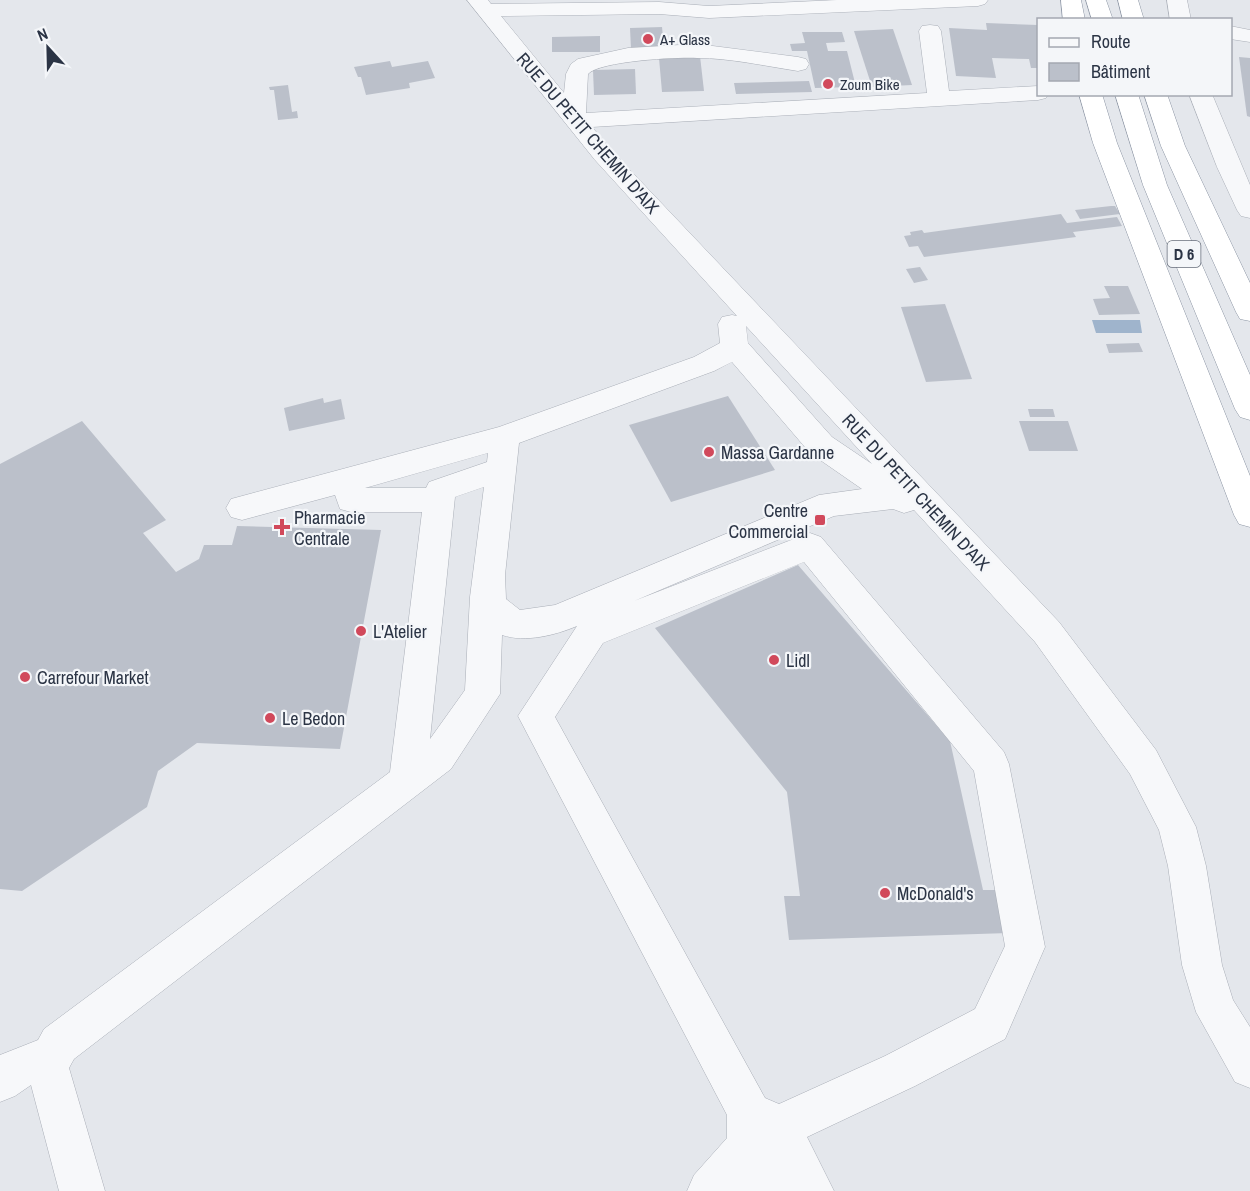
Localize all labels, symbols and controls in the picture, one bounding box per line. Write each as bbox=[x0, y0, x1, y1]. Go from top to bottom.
north arrow bbox=[18, 18, 78, 78]
legend bbox=[1037, 18, 1232, 96]
text: N bbox=[34, 22, 51, 46]
place label: A+ Glass bbox=[659, 29, 710, 50]
text: Route bbox=[1091, 29, 1130, 54]
marker: A+ Glass bbox=[641, 32, 655, 46]
street label: RUE DU PETIT CHEMIN D'AIX bbox=[511, 47, 665, 219]
text: Bâtiment bbox=[1091, 59, 1150, 84]
place label: Zoum Bike bbox=[840, 74, 900, 95]
marker: Zoum Bike bbox=[821, 77, 835, 91]
road number: D 6 bbox=[1168, 241, 1200, 267]
street label: RUE DU PETIT CHEMIN D'AIX bbox=[837, 408, 995, 576]
place label: Massa Gardanne bbox=[721, 440, 834, 465]
marker: Massa Gardanne bbox=[702, 445, 716, 459]
place label: Centre Commercial bbox=[728, 498, 808, 544]
place label: Pharmacie Centrale bbox=[294, 505, 365, 551]
marker: Centre Commercial bbox=[813, 513, 827, 527]
marker: Pharmacie Centrale bbox=[275, 520, 289, 534]
place label: L'Atelier bbox=[373, 619, 427, 644]
marker: L'Atelier bbox=[354, 624, 368, 638]
place label: Lidl bbox=[786, 648, 810, 673]
marker: Lidl bbox=[767, 653, 781, 667]
place label: Carrefour Market bbox=[37, 665, 149, 690]
marker: Carrefour Market bbox=[18, 670, 32, 684]
place label: Le Bedon bbox=[282, 706, 345, 731]
marker: Le Bedon bbox=[263, 711, 277, 725]
place label: McDonald's bbox=[897, 881, 974, 906]
marker: McDonald's bbox=[878, 886, 892, 900]

